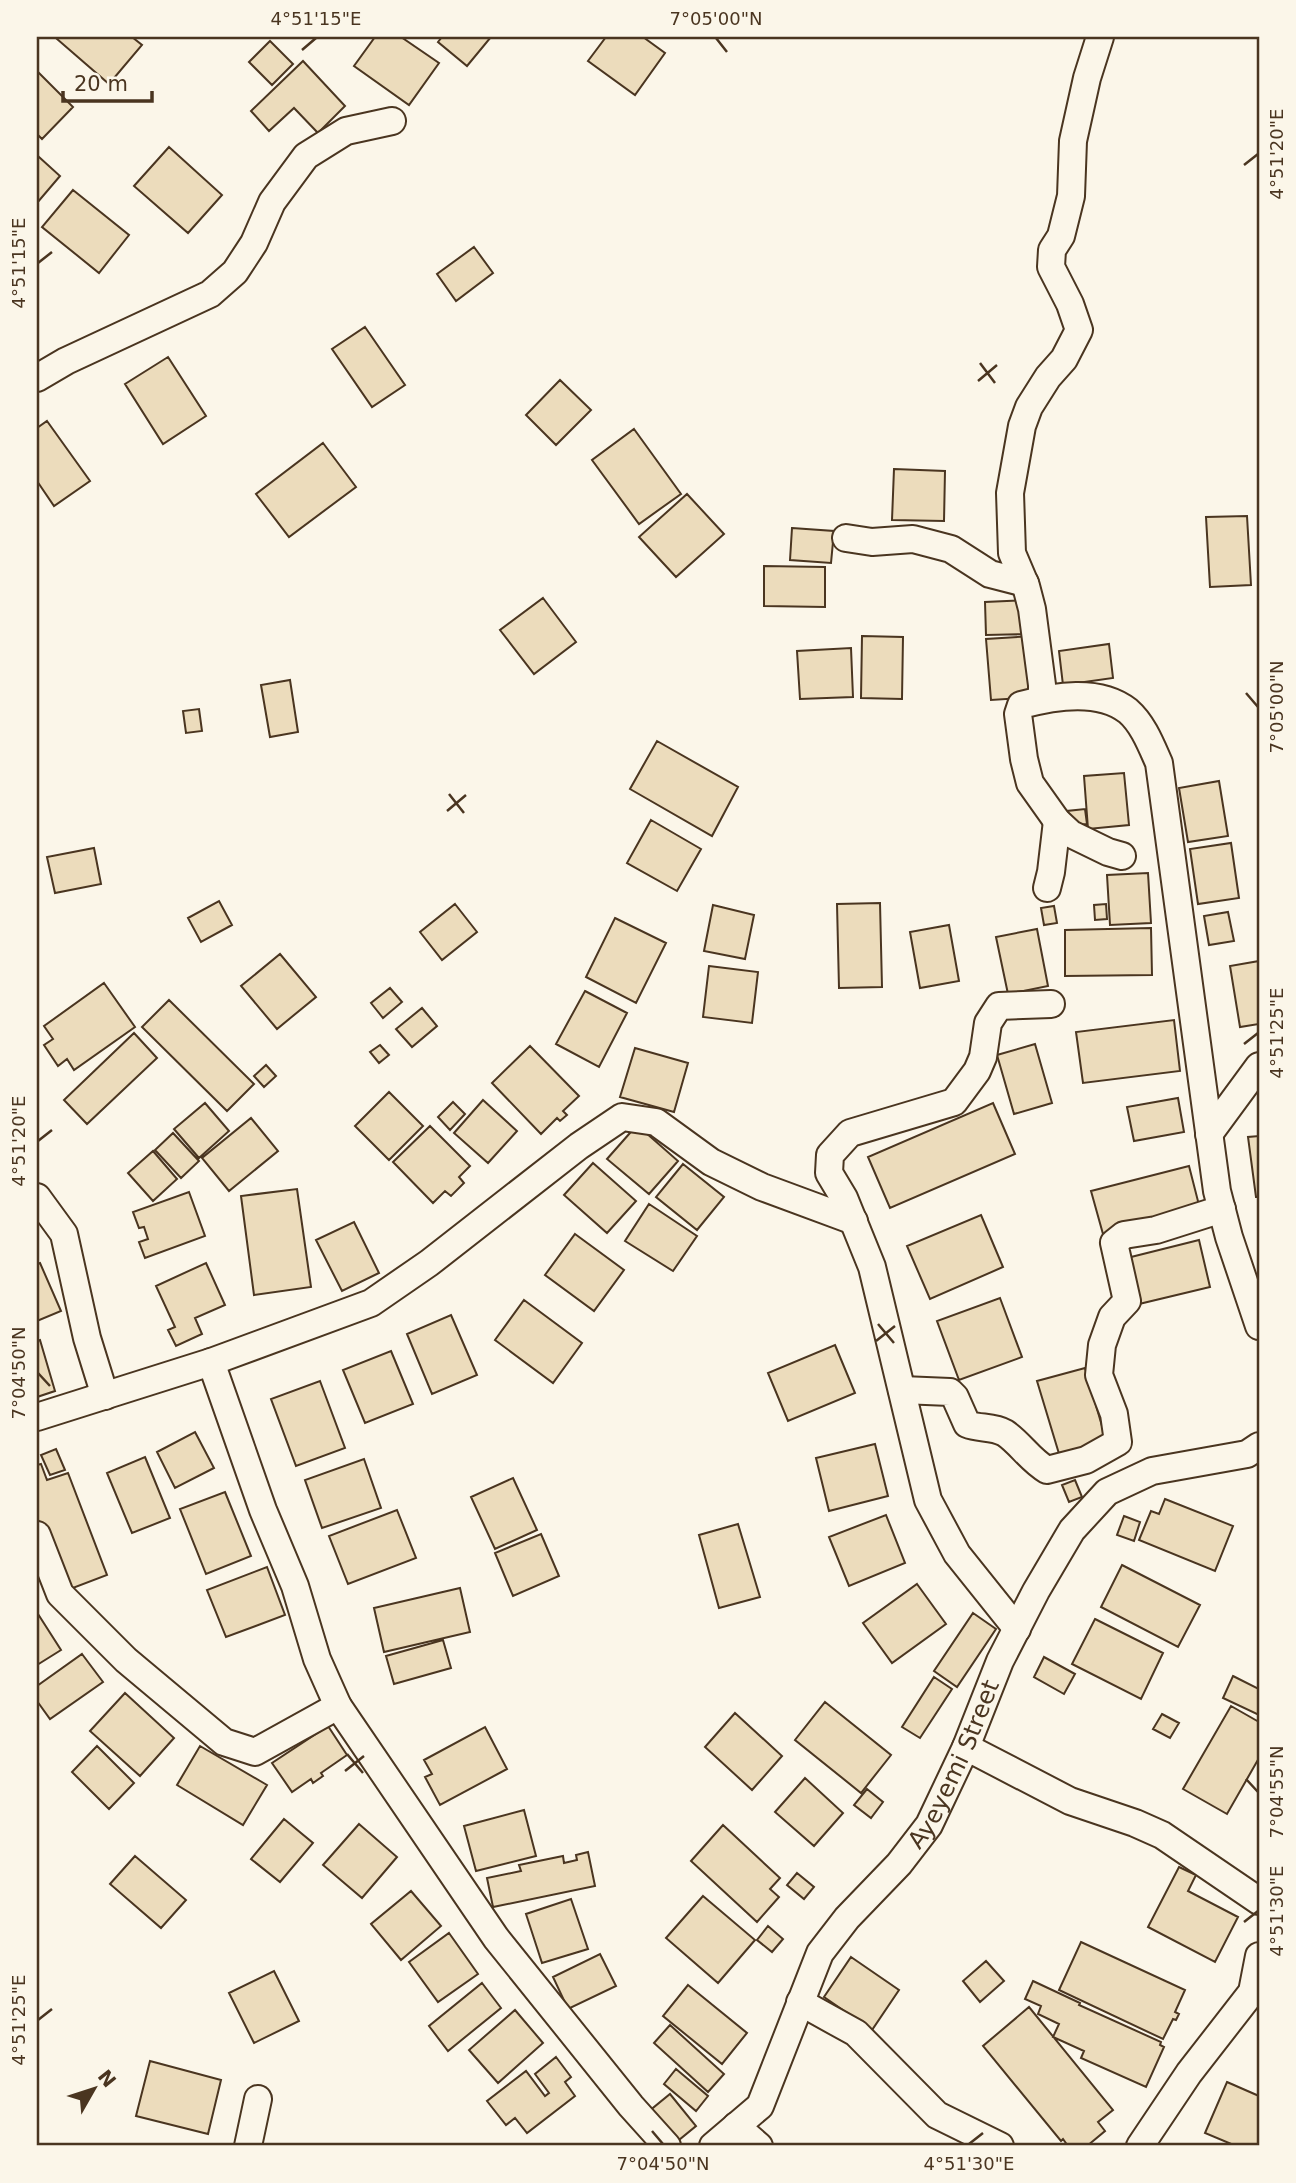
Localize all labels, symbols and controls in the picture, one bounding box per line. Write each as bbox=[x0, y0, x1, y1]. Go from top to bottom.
text: 4°51'15"E bbox=[271, 8, 361, 29]
text: 7°05'00"N bbox=[670, 8, 762, 29]
scale bar bbox=[63, 60, 152, 104]
text: 20 m bbox=[74, 72, 128, 96]
text: 4°51'20"E bbox=[1266, 109, 1287, 199]
text: 4°51'15"E bbox=[8, 218, 29, 308]
text: 7°05'00"N bbox=[1266, 661, 1287, 753]
text: 4°51'25"E bbox=[1266, 988, 1287, 1078]
text: 4°51'20"E bbox=[8, 1096, 29, 1186]
text: 7°04'50"N bbox=[8, 1327, 29, 1419]
street label: Ayeyemi Street bbox=[902, 1676, 1005, 1854]
text: 7°04'55"N bbox=[1266, 1746, 1287, 1838]
text: 4°51'30"E bbox=[1266, 1866, 1287, 1956]
text: 4°51'25"E bbox=[8, 1975, 29, 2065]
north arrow bbox=[60, 2054, 130, 2124]
text: N bbox=[94, 2065, 121, 2091]
text: 7°04'50"N bbox=[617, 2153, 709, 2174]
text: 4°51'30"E bbox=[924, 2153, 1014, 2174]

